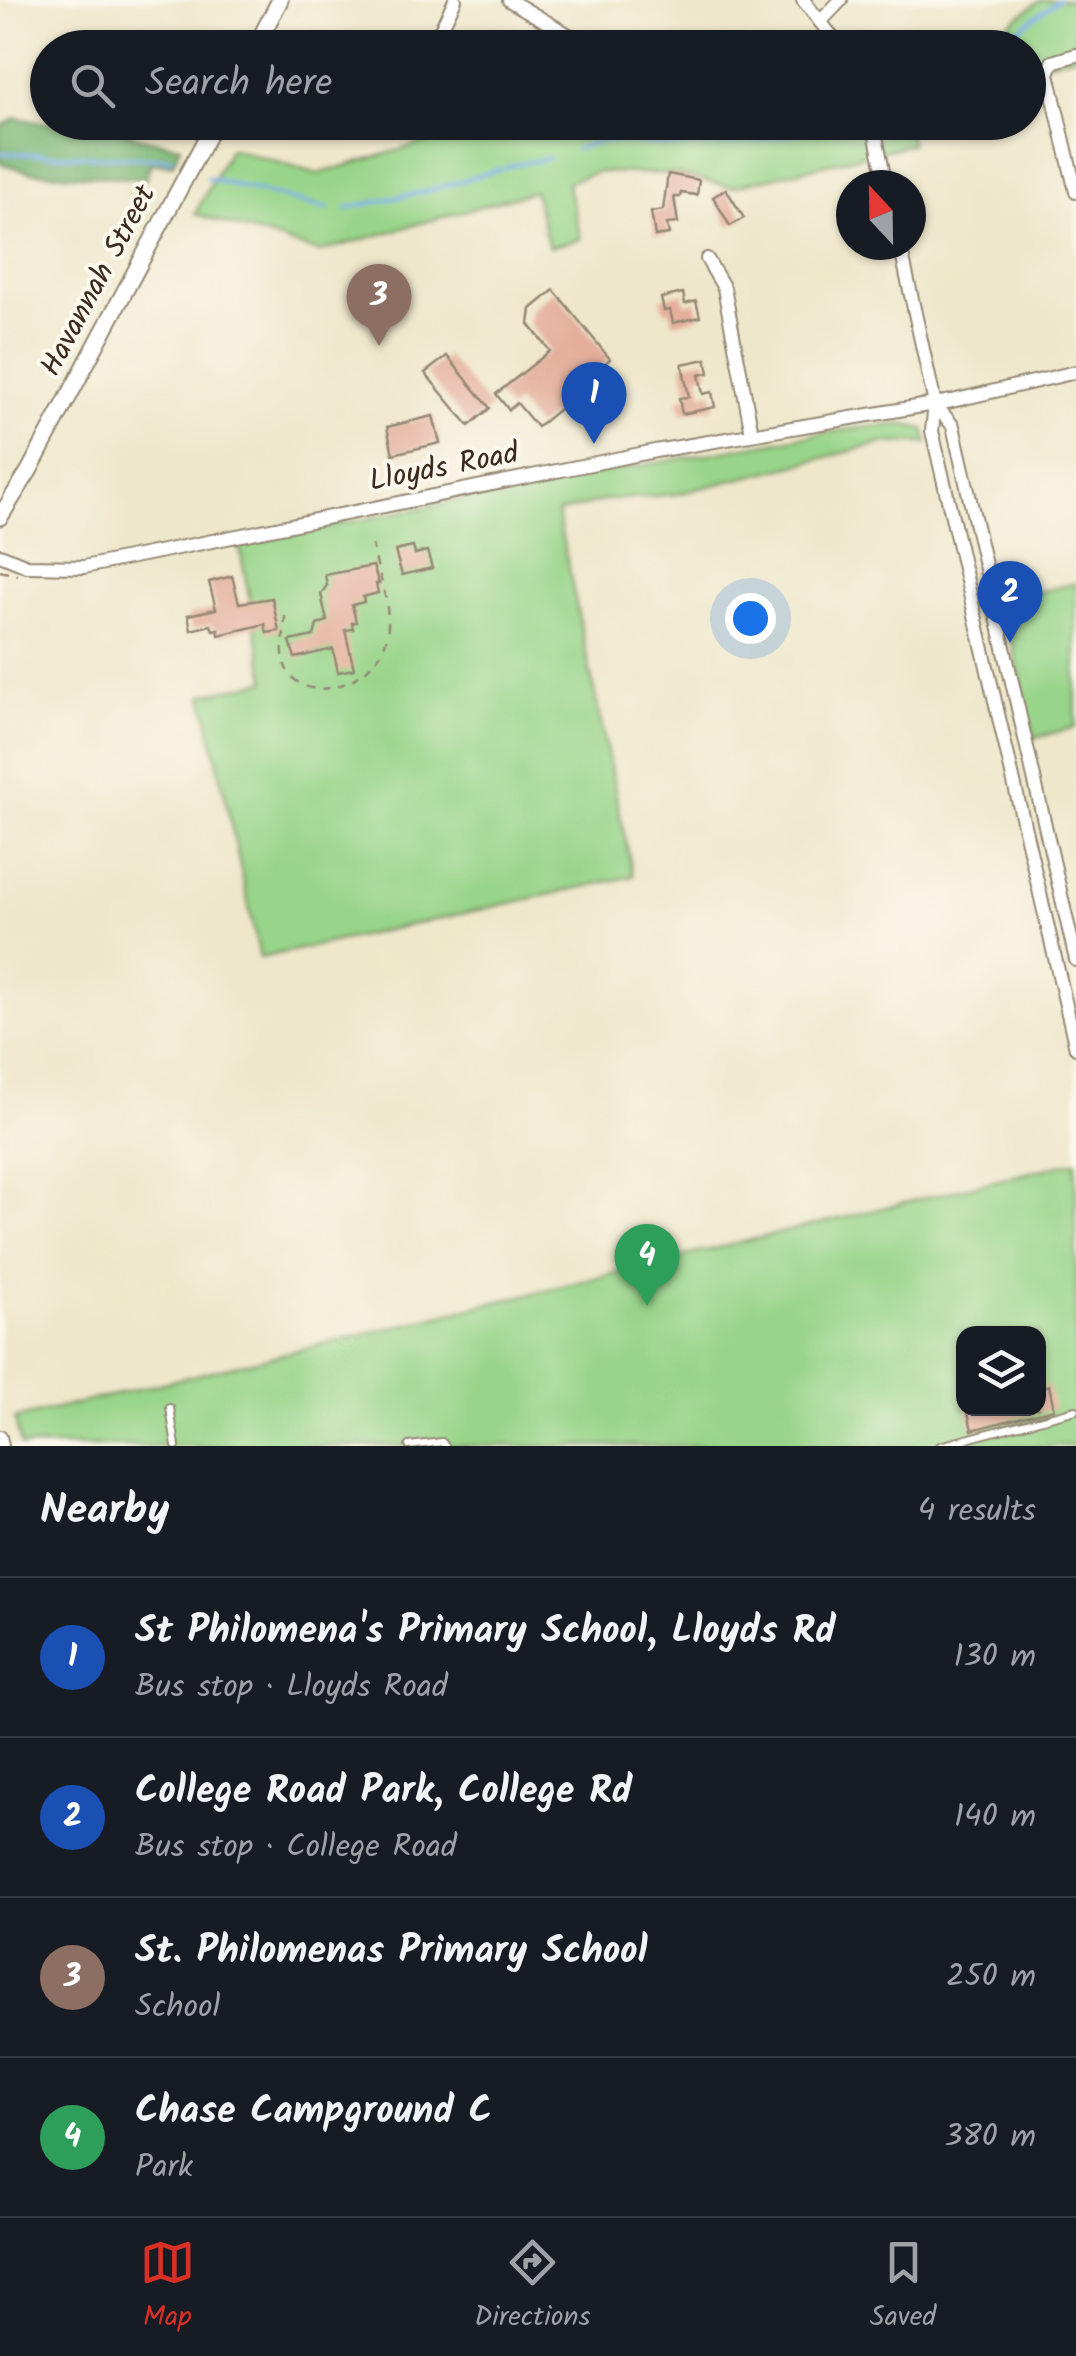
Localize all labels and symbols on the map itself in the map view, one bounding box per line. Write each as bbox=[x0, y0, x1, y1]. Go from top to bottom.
north arrow bbox=[836, 170, 926, 260]
street label: Havannah Street bbox=[28, 176, 170, 385]
pin: 3 bbox=[346, 264, 412, 346]
pin: 1 bbox=[562, 362, 626, 444]
street label: Lloyds Road bbox=[365, 430, 524, 506]
pin: 2 bbox=[978, 560, 1042, 643]
your location bbox=[725, 593, 776, 644]
pin: 4 bbox=[614, 1224, 680, 1306]

